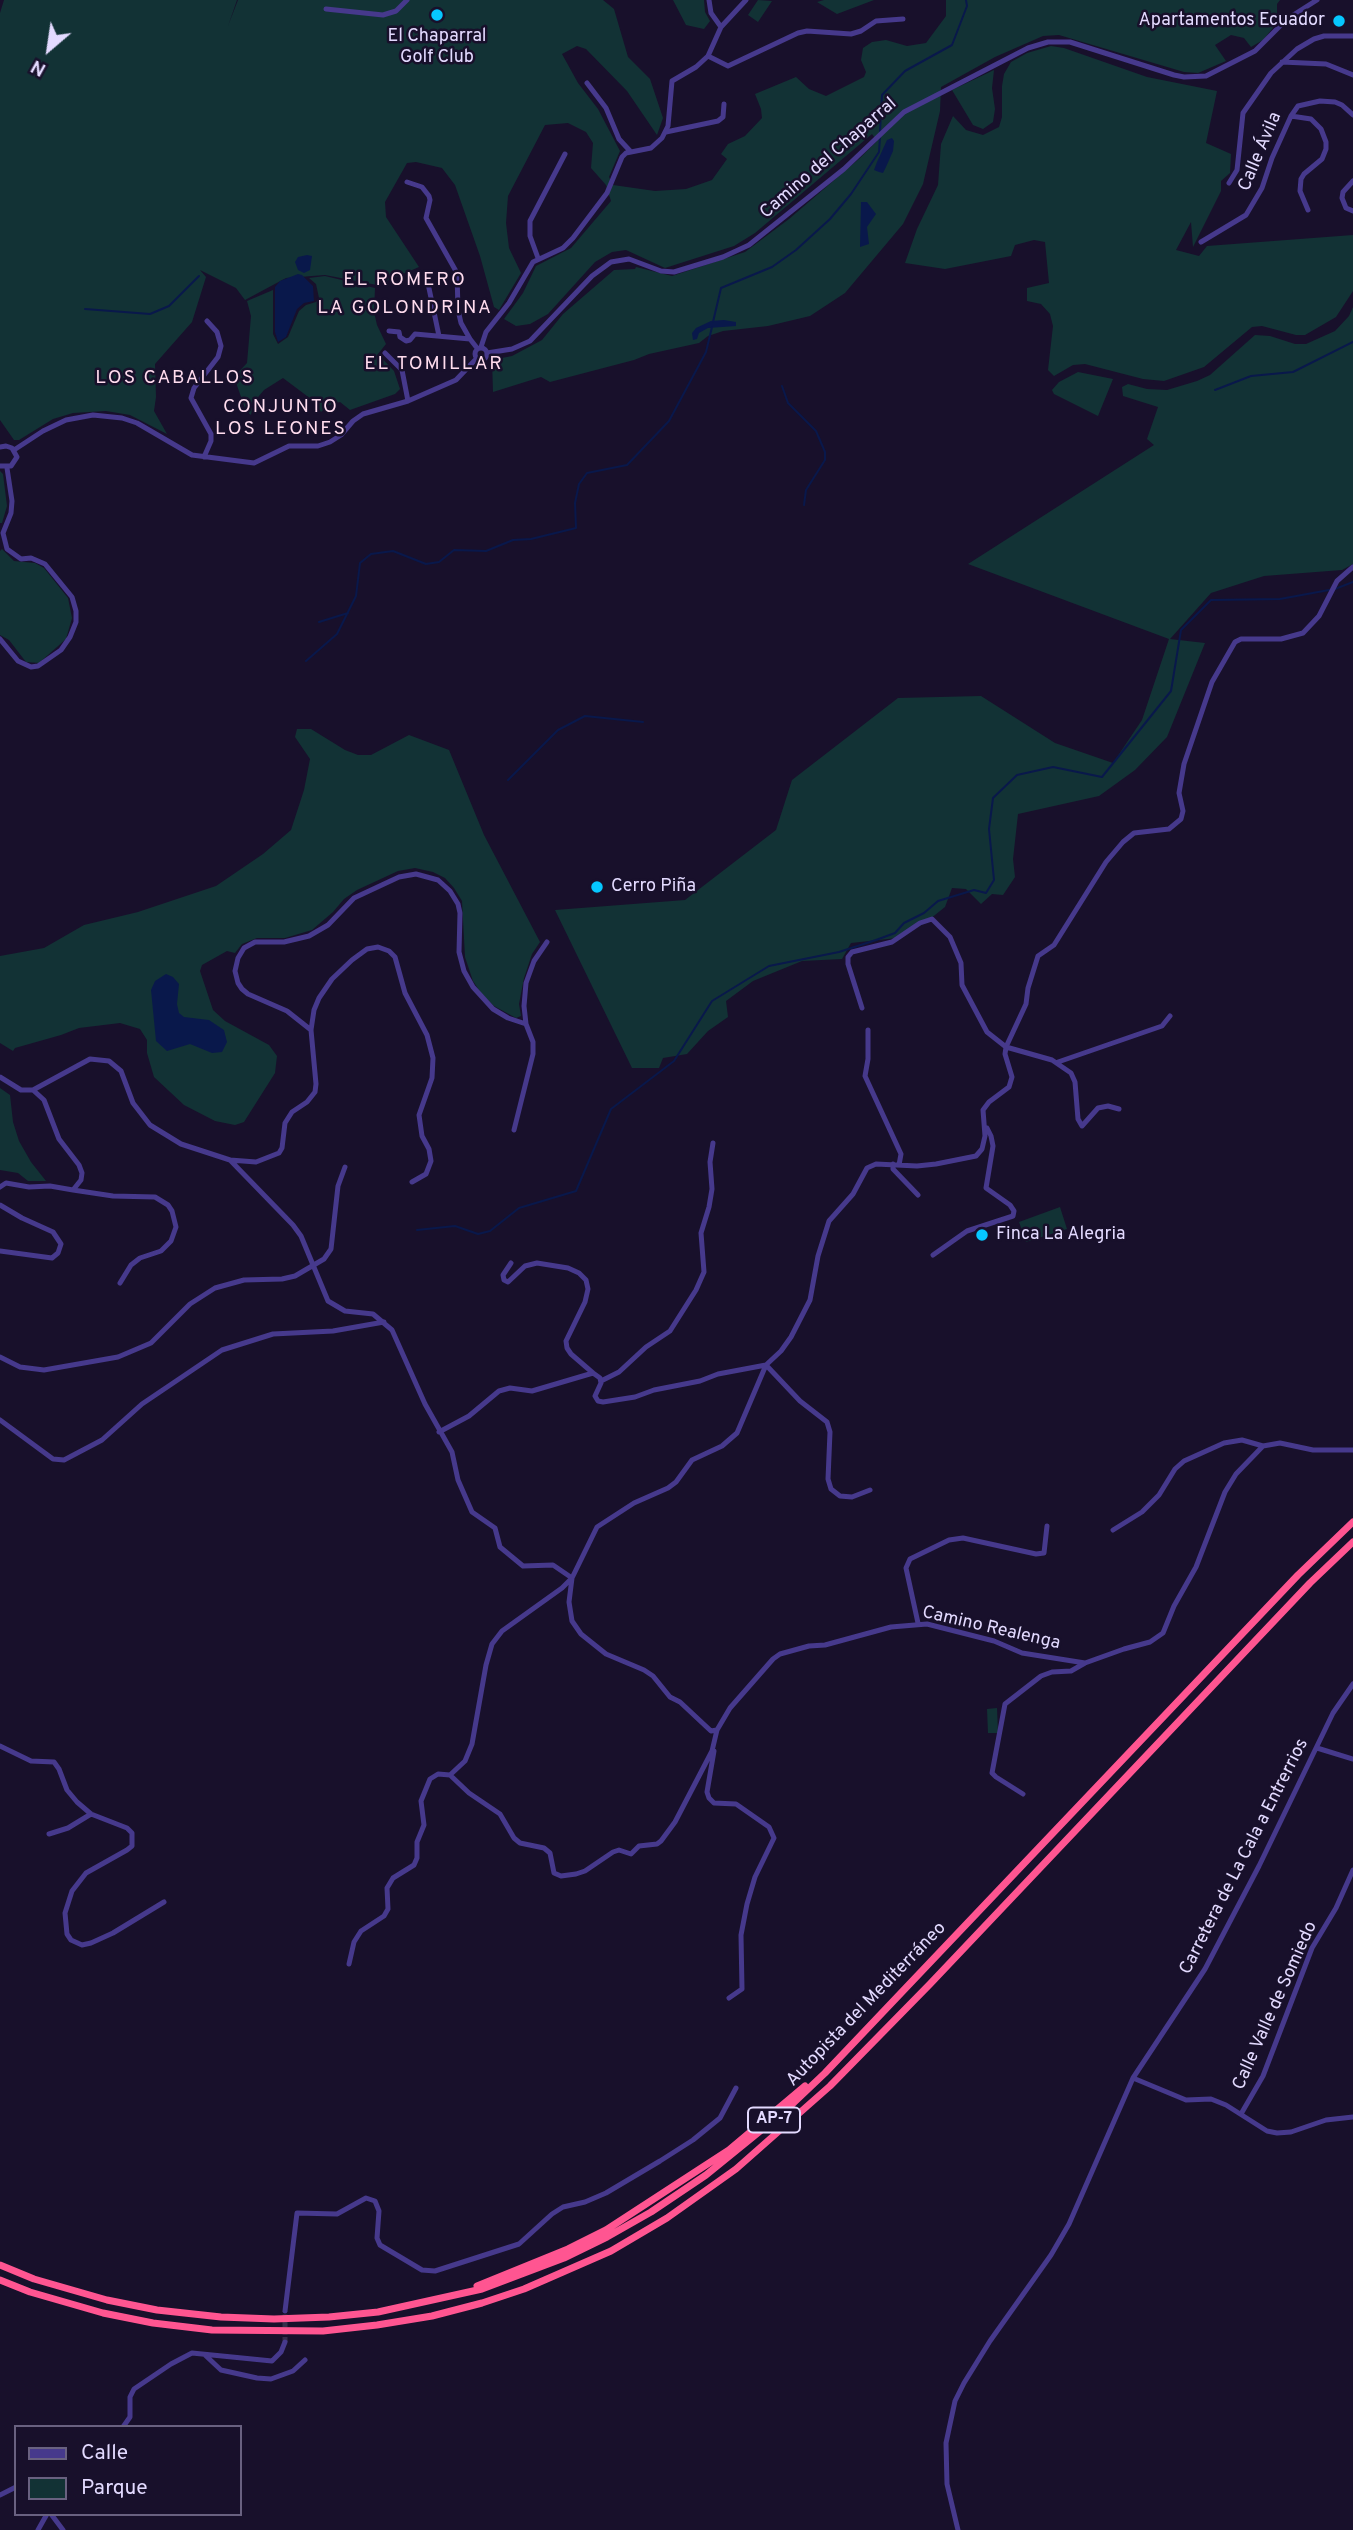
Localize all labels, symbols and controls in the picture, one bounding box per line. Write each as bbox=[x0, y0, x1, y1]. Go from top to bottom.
marker: El Chaparral Golf Club bbox=[429, 7, 445, 23]
place label: Apartamentos Ecuador bbox=[1139, 10, 1325, 32]
marker: Apartamentos Ecuador bbox=[1331, 13, 1347, 29]
north arrow bbox=[14, 14, 84, 84]
place label: El Chaparral Golf Club bbox=[387, 26, 487, 68]
text: N bbox=[27, 54, 51, 81]
street label: Camino del Chaparral bbox=[756, 94, 902, 224]
street label: Calle Ávila bbox=[1235, 109, 1287, 195]
district label: EL ROMERO bbox=[344, 270, 466, 292]
district label: LA GOLONDRINA bbox=[319, 298, 491, 320]
district label: EL TOMILLAR bbox=[366, 354, 502, 376]
district label: LOS CABALLOS bbox=[97, 368, 253, 390]
district label: CONJUNTO LOS LEONES bbox=[216, 397, 346, 441]
place label: Cerro Piña bbox=[611, 876, 696, 898]
marker: Cerro Piña bbox=[589, 879, 605, 895]
place label: Finca La Alegria bbox=[996, 1224, 1126, 1246]
marker: Finca La Alegria bbox=[974, 1227, 990, 1243]
street label: Camino Realenga bbox=[920, 1603, 1062, 1655]
street label: Carretera de La Cala a Entrerrios bbox=[1176, 1735, 1314, 1979]
street label: Autopista del Mediterráneo bbox=[783, 1918, 951, 2092]
street label: Calle Valle de Somiedo bbox=[1229, 1918, 1323, 2094]
road number: AP-7 bbox=[748, 2108, 800, 2132]
legend bbox=[14, 2425, 242, 2516]
text: Calle bbox=[81, 2440, 128, 2467]
text: Parque bbox=[81, 2475, 148, 2502]

